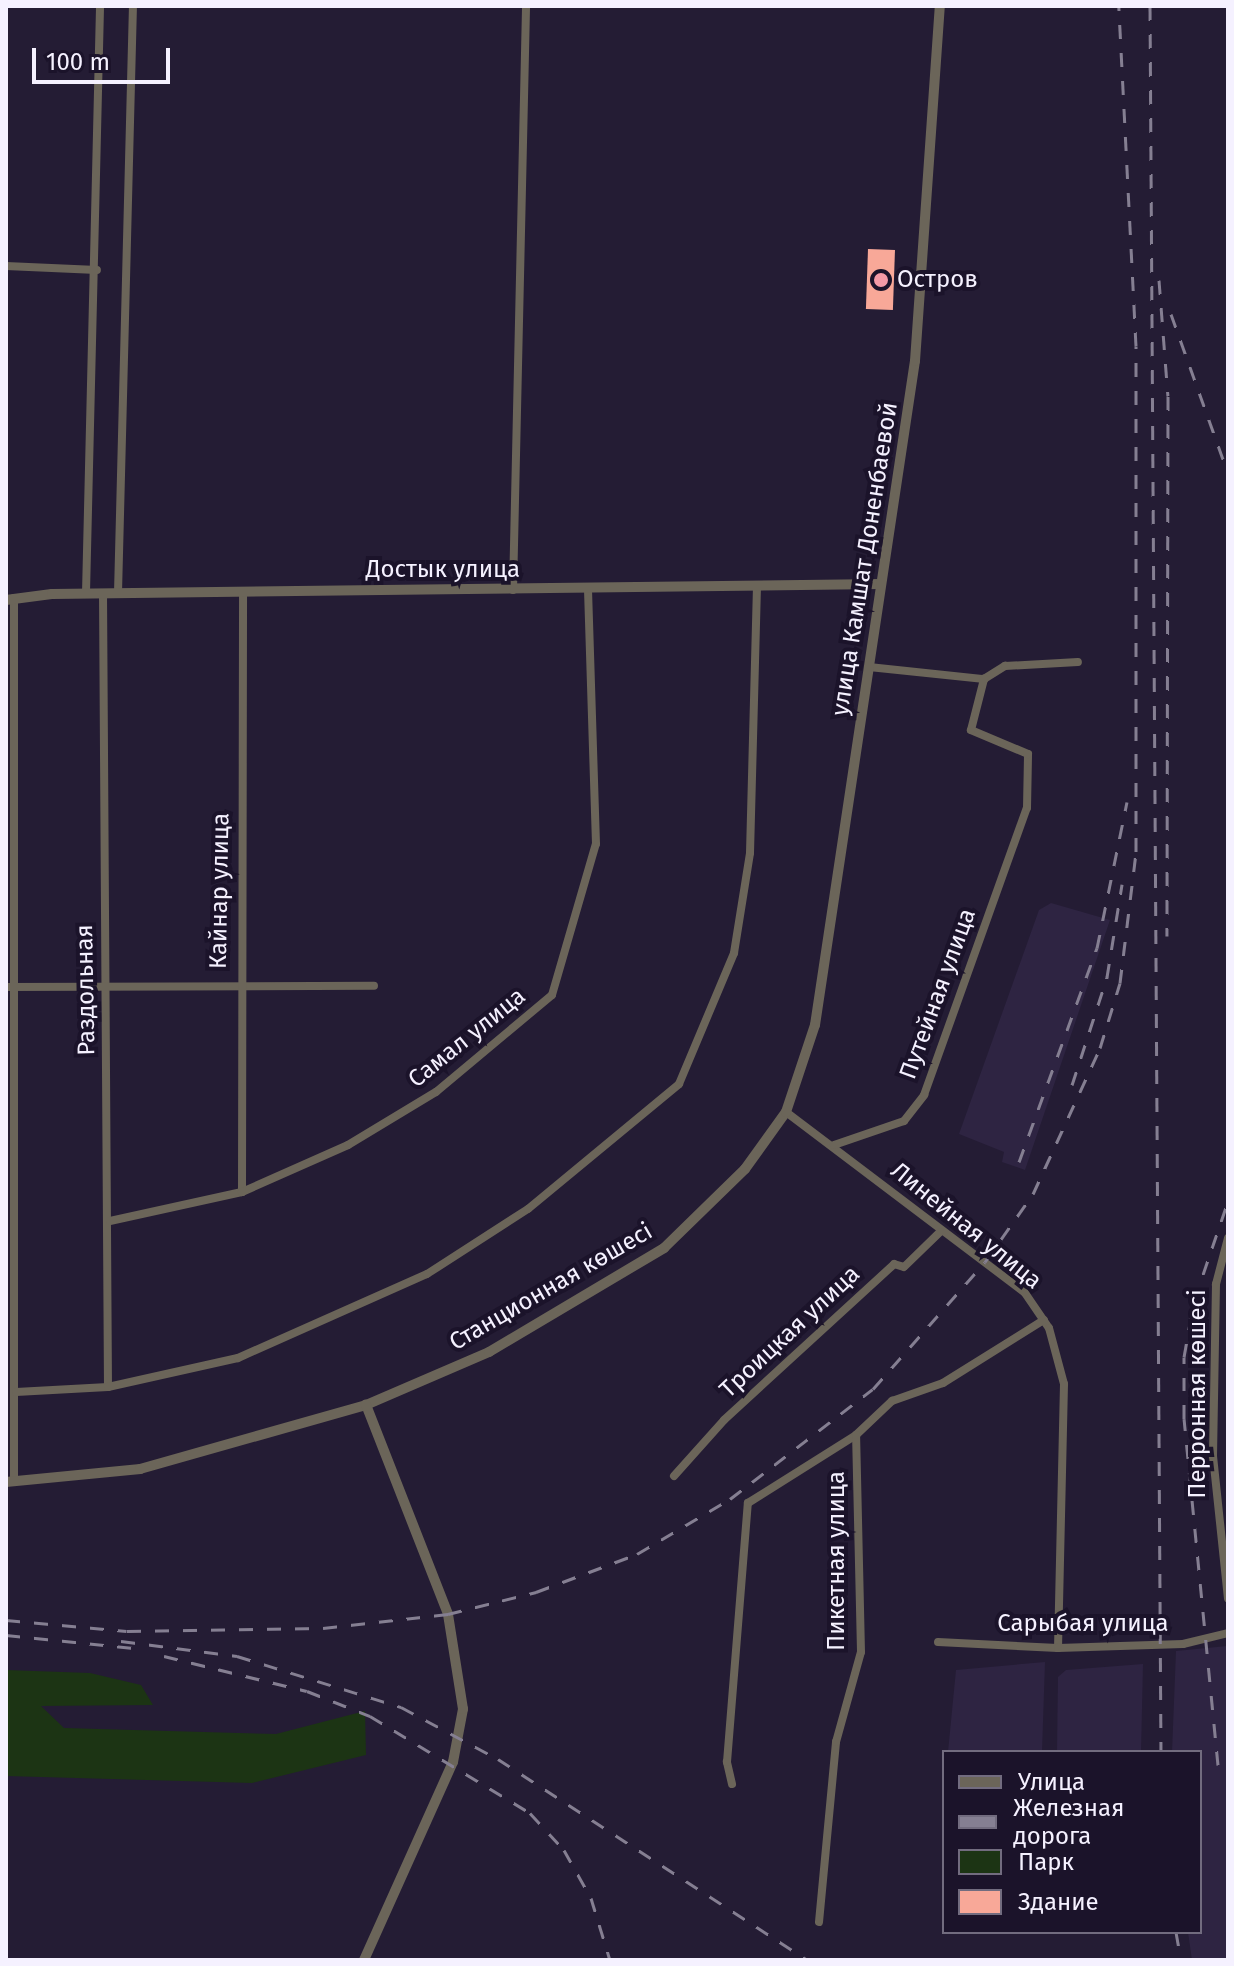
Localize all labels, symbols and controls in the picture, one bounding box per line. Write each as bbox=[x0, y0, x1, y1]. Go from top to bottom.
scale bar bbox=[36, 32, 174, 82]
text: 100 m bbox=[46, 48, 110, 76]
place label: Остров bbox=[897, 266, 978, 294]
marker: Остров bbox=[872, 271, 890, 289]
street label: улица Камшат Доненбаевой bbox=[826, 400, 904, 718]
street label: Достык улица bbox=[366, 556, 520, 584]
street label: Кайнар улица bbox=[204, 813, 236, 969]
street label: Путейная улица bbox=[894, 905, 982, 1083]
street label: Раздольная bbox=[70, 924, 102, 1056]
street label: Самал улица bbox=[403, 982, 531, 1094]
street label: Линейная улица bbox=[885, 1156, 1047, 1296]
street label: Станционная көшесі bbox=[444, 1217, 658, 1357]
street label: Троицкая улица bbox=[714, 1260, 866, 1404]
street label: Перронная көшесі bbox=[1184, 1289, 1212, 1499]
street label: Пикетная улица bbox=[823, 1471, 851, 1651]
street label: Сарыбая улица bbox=[997, 1610, 1169, 1638]
legend bbox=[942, 1750, 1202, 1934]
text: Улица bbox=[1018, 1768, 1085, 1796]
text: Железная дорога bbox=[1013, 1794, 1124, 1850]
text: Парк bbox=[1018, 1848, 1074, 1876]
text: Здание bbox=[1018, 1888, 1099, 1916]

